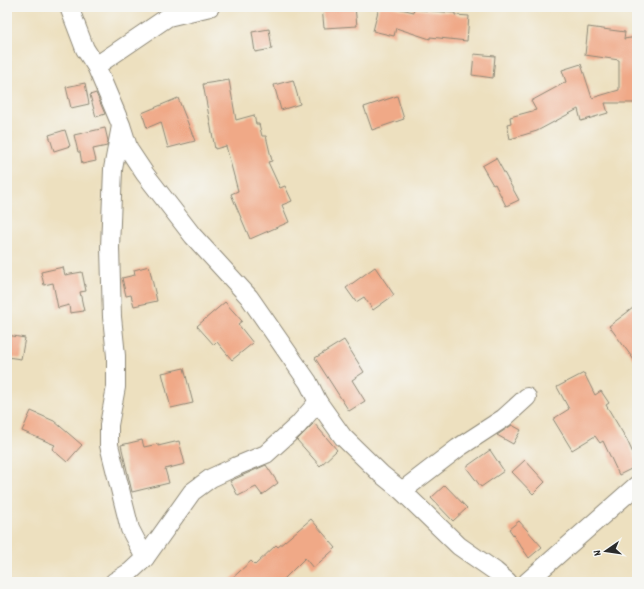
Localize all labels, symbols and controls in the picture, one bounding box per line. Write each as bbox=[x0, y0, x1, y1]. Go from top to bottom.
north arrow bbox=[586, 531, 626, 571]
text: N bbox=[590, 548, 607, 557]

